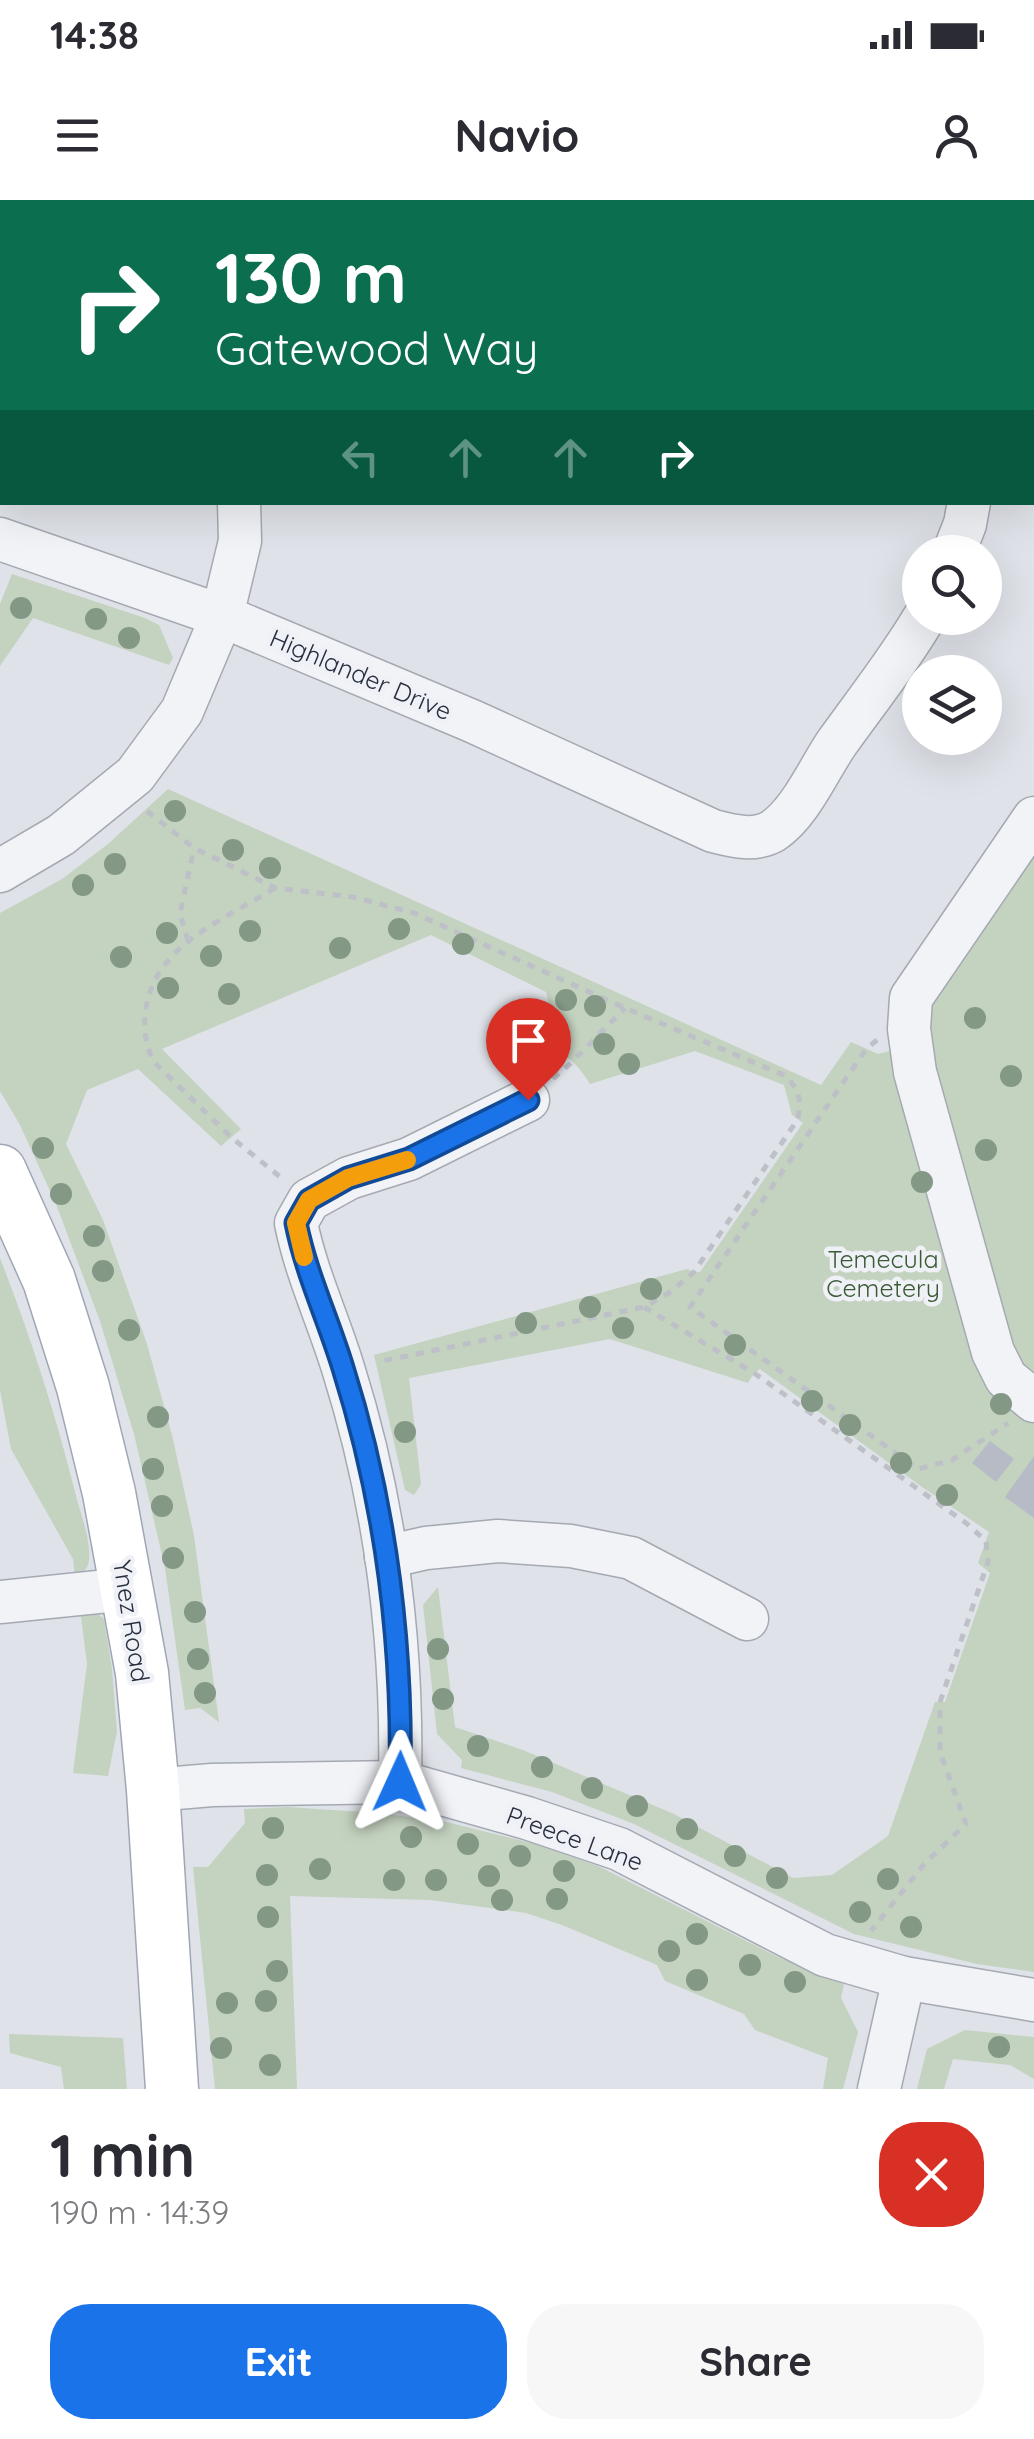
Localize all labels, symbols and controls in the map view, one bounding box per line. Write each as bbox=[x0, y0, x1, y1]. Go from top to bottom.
text: 14:38 bbox=[50, 11, 139, 59]
text: Navio bbox=[455, 107, 579, 163]
icon: menu bbox=[50, 108, 105, 163]
icon: person bbox=[929, 108, 984, 163]
text: 130 m bbox=[215, 233, 407, 321]
icon: right bbox=[50, 240, 180, 370]
text: Gatewood Way bbox=[215, 320, 538, 376]
icon: left bbox=[333, 430, 388, 485]
icon: ahead bbox=[438, 430, 493, 485]
icon: ahead bbox=[543, 430, 598, 485]
icon: right bbox=[648, 430, 703, 485]
map controls bbox=[902, 535, 1002, 755]
button: search bbox=[902, 535, 1002, 635]
street label: Highlander Drive bbox=[265, 622, 457, 726]
button: layers bbox=[902, 655, 1002, 755]
pin bbox=[486, 998, 571, 1101]
icon: arrive bbox=[501, 1013, 556, 1068]
park label: Temecula Cemetery bbox=[826, 1243, 940, 1303]
street label: Ynez Road bbox=[107, 1558, 157, 1684]
position arrow bbox=[348, 1730, 452, 1834]
street label: Preece Lane bbox=[502, 1799, 648, 1877]
text: 1 min bbox=[50, 2117, 195, 2192]
button: close bbox=[879, 2122, 984, 2227]
text: 190 m · 14:39 bbox=[50, 2192, 229, 2232]
button: Exit bbox=[50, 2304, 507, 2419]
button: Share bbox=[527, 2304, 984, 2419]

